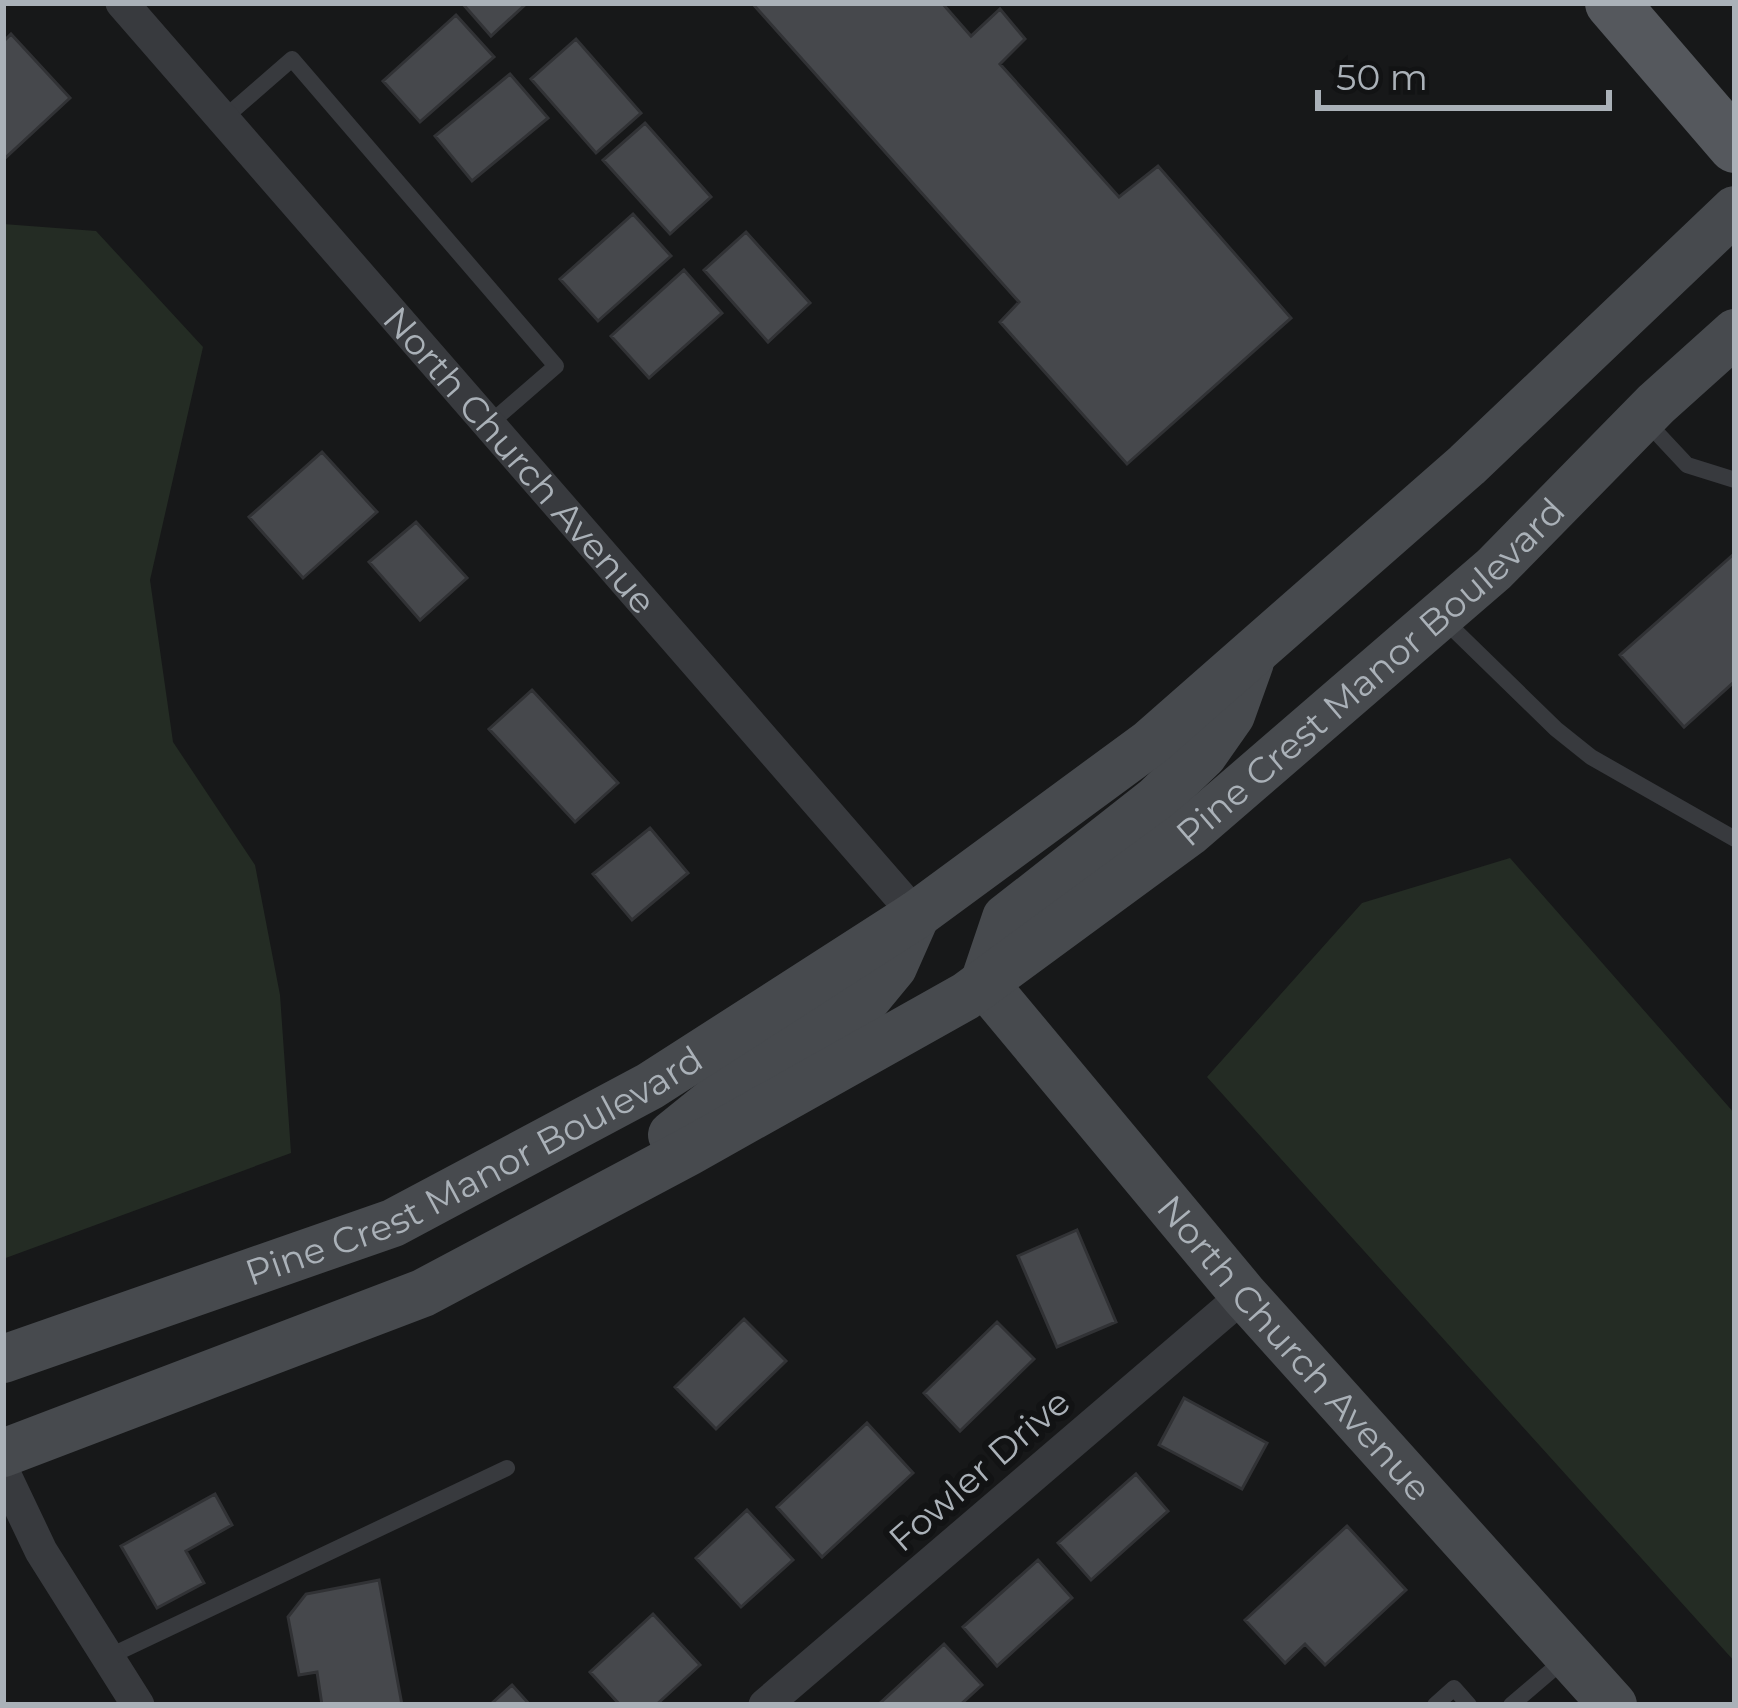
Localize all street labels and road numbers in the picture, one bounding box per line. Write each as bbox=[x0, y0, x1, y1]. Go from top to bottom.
street label: North Church Avenue bbox=[374, 297, 666, 623]
street label: Pine Crest Manor Boulevard bbox=[1167, 489, 1573, 855]
street label: Pine Crest Manor Boulevard bbox=[239, 1036, 710, 1295]
street label: North Church Avenue bbox=[1148, 1186, 1441, 1510]
street label: Fowler Drive bbox=[880, 1379, 1078, 1561]

